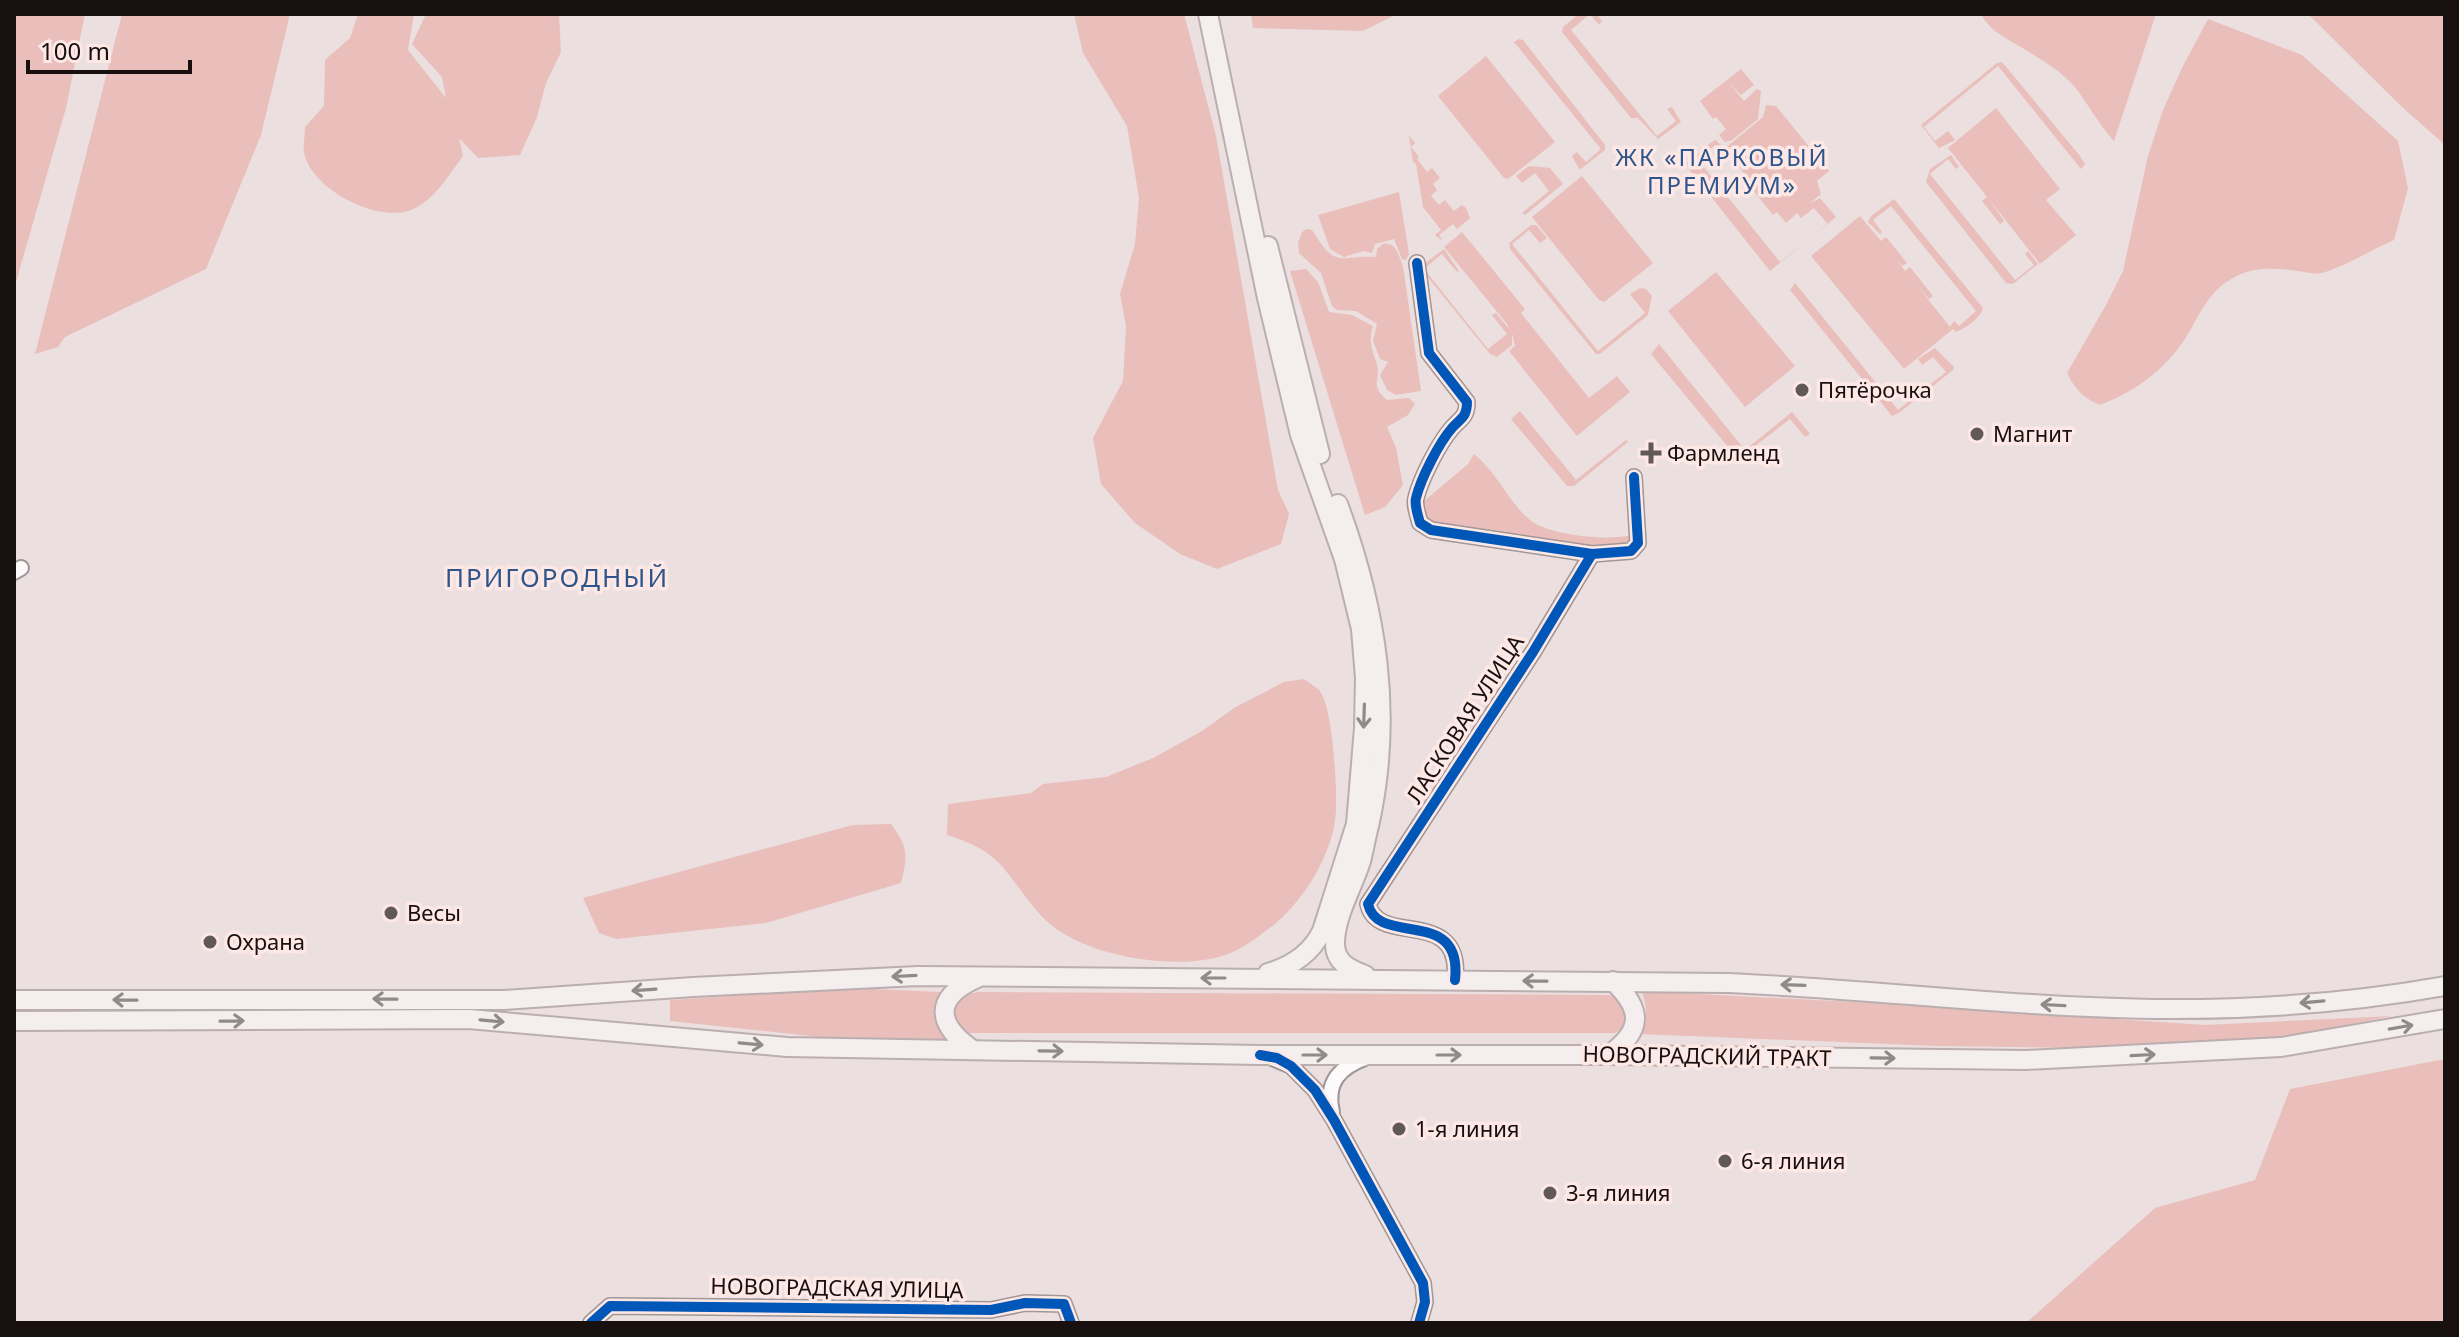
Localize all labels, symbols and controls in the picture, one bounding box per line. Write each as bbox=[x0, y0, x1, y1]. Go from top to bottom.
scale bar bbox=[28, 24, 190, 74]
text: 100 m bbox=[40, 34, 110, 67]
district label: ЖК «ПАРКОВЫЙ ПРЕМИУМ» bbox=[1615, 140, 1829, 201]
place label: Пятёрочка bbox=[1818, 374, 1932, 404]
marker: Пятёрочка bbox=[1793, 381, 1811, 399]
place label: Магнит bbox=[1993, 418, 2072, 448]
marker: Магнит bbox=[1968, 425, 1986, 443]
place label: Фармленд bbox=[1667, 437, 1780, 467]
marker: Фармленд bbox=[1642, 444, 1660, 462]
district label: ПРИГОРОДНЫЙ bbox=[445, 559, 669, 595]
street label: ЛАСКОВАЯ УЛИЦА bbox=[1398, 628, 1530, 808]
one-way arrow bbox=[1357, 702, 1372, 729]
place label: Весы bbox=[407, 897, 461, 927]
marker: Весы bbox=[382, 904, 400, 922]
place label: Охрана bbox=[226, 926, 305, 956]
marker: Охрана bbox=[201, 933, 219, 951]
one-way arrow bbox=[891, 969, 918, 984]
one-way arrow bbox=[1200, 970, 1227, 985]
one-way arrow bbox=[1522, 973, 1549, 988]
one-way arrow bbox=[1780, 978, 1807, 993]
one-way arrow bbox=[631, 983, 658, 998]
one-way arrow bbox=[372, 991, 399, 1007]
one-way arrow bbox=[112, 992, 139, 1007]
one-way arrow bbox=[2299, 995, 2326, 1010]
one-way arrow bbox=[2040, 997, 2066, 1012]
one-way arrow bbox=[218, 1013, 245, 1029]
one-way arrow bbox=[478, 1013, 505, 1028]
one-way arrow bbox=[2388, 1019, 2414, 1034]
one-way arrow bbox=[737, 1036, 764, 1051]
street label: НОВОГРАДСКИЙ ТРАКТ bbox=[1582, 1038, 1832, 1072]
one-way arrow bbox=[1037, 1044, 1064, 1059]
one-way arrow bbox=[1301, 1047, 1328, 1063]
one-way arrow bbox=[1435, 1047, 1462, 1063]
one-way arrow bbox=[2129, 1047, 2156, 1062]
one-way arrow bbox=[1869, 1050, 1896, 1066]
place label: 1-я линия bbox=[1415, 1113, 1520, 1143]
marker: 1-я линия bbox=[1390, 1120, 1408, 1138]
place label: 6-я линия bbox=[1741, 1145, 1846, 1175]
marker: 6-я линия bbox=[1716, 1152, 1734, 1170]
place label: 3-я линия bbox=[1566, 1177, 1671, 1207]
marker: 3-я линия bbox=[1541, 1184, 1559, 1202]
street label: НОВОГРАДСКАЯ УЛИЦА bbox=[710, 1270, 965, 1304]

